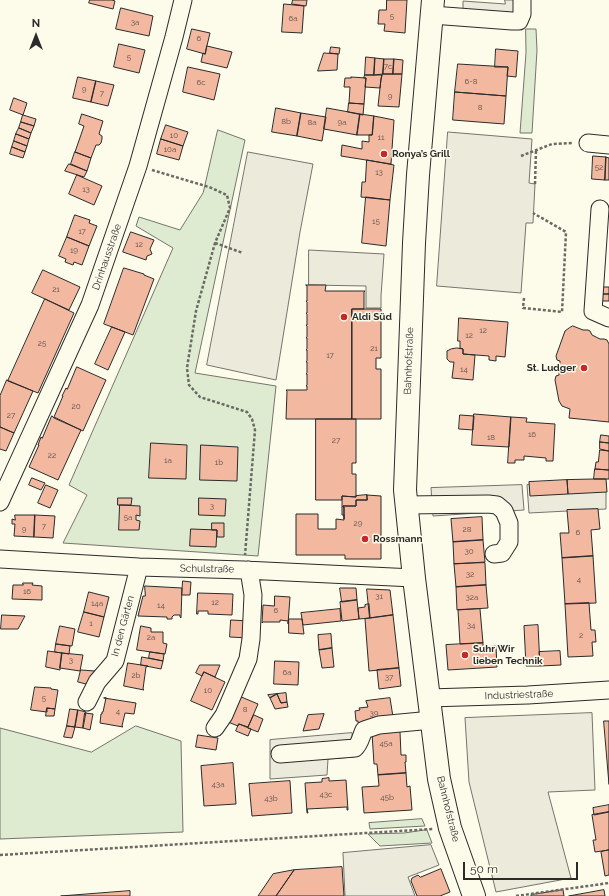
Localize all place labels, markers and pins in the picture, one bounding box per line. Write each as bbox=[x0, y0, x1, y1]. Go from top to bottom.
place label: Ronya’s Grill bbox=[392, 148, 450, 160]
marker: Ronya’s Grill bbox=[379, 149, 389, 159]
place label: Aldi Süd bbox=[352, 311, 392, 323]
marker: Aldi Süd bbox=[339, 312, 349, 322]
place label: St. Ludger bbox=[527, 362, 576, 374]
marker: St. Ludger bbox=[579, 363, 589, 373]
place label: Rossmann bbox=[373, 533, 423, 545]
marker: Rossmann bbox=[360, 534, 370, 544]
place label: Suhr Wir lieben Technik bbox=[473, 643, 543, 666]
marker: Suhr Wir lieben Technik bbox=[460, 650, 470, 660]

